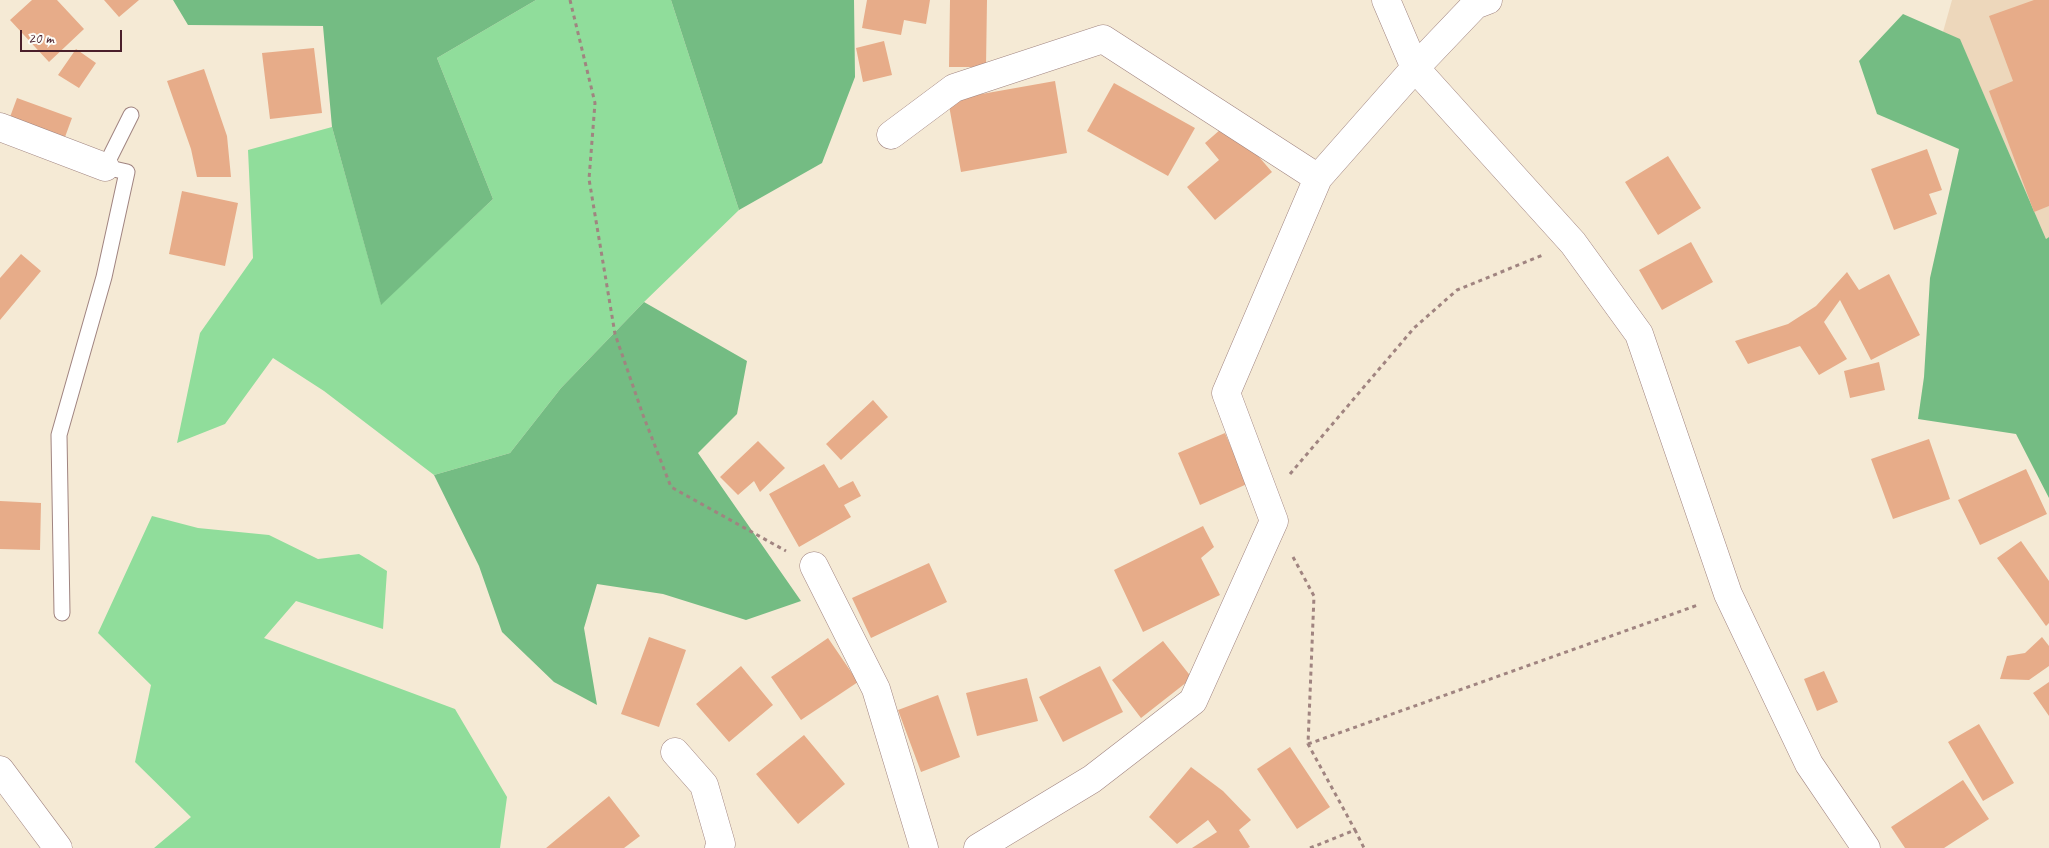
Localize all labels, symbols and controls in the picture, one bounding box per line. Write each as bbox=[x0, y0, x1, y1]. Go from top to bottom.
scale bar bbox=[22, 20, 125, 52]
text: 20 m bbox=[28, 29, 54, 48]

